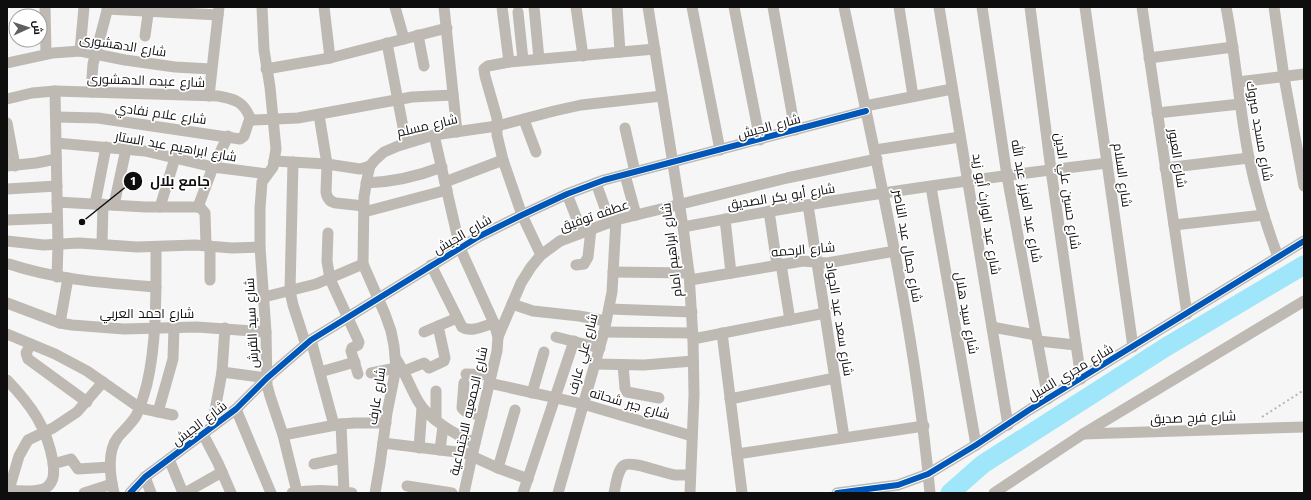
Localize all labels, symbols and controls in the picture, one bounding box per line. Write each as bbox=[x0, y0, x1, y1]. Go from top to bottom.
north arrow bbox=[8, 8, 48, 48]
text: ش bbox=[31, 20, 44, 35]
street label: شارع الدهشورى bbox=[78, 31, 167, 61]
street label: شارع عبده الدهشورى bbox=[87, 71, 205, 91]
street label: شارع مسجد مبروك bbox=[1242, 80, 1276, 183]
street label: شارع علام نفادي bbox=[114, 100, 208, 130]
street label: شارع مسلم bbox=[395, 111, 459, 142]
street label: شارع الجيش bbox=[736, 111, 803, 143]
street label: شارع العبور bbox=[1164, 126, 1190, 189]
street label: شارع ابراهيم عبد الستار bbox=[113, 128, 238, 167]
street label: شارع حسين علي الدين bbox=[1049, 132, 1083, 251]
street label: شارع عبد العزيز عبد الله bbox=[1007, 138, 1046, 264]
street label: شارع السلام bbox=[1109, 142, 1134, 208]
street label: شارع عبد الوارث أبو زيد bbox=[969, 152, 1004, 276]
callout: جامع بلال bbox=[123, 168, 218, 194]
text: جامع بلال bbox=[150, 173, 210, 191]
text: 1 bbox=[130, 174, 136, 188]
street label: شارع أبو بكر الصديق bbox=[726, 180, 836, 213]
street label: شارع جمال عبد الناصر bbox=[889, 188, 925, 304]
street label: عطفه توفيق bbox=[558, 197, 631, 234]
street label: شارع ابراهيم امام bbox=[658, 202, 687, 298]
street label: شارع الجيش bbox=[431, 212, 494, 258]
street label: شارع الرحمه bbox=[770, 239, 836, 261]
street label: شارع سعد عبد الجواد bbox=[822, 261, 856, 377]
street label: شارع سيد هلال bbox=[951, 271, 981, 356]
street label: شارع سيد القرش bbox=[242, 277, 262, 369]
street label: شارع احمد العربي bbox=[100, 306, 194, 324]
street label: شارع علي عارف bbox=[564, 312, 603, 397]
street label: شارع مجري السيل bbox=[1025, 341, 1117, 406]
street label: شارع الجمعيه الاجتماعية bbox=[446, 345, 492, 477]
street label: شارع عارف bbox=[365, 366, 389, 426]
street label: شارع جبر شحاته bbox=[588, 385, 672, 423]
street label: شارع الجيش bbox=[169, 398, 230, 450]
street label: شارع فرج صديق bbox=[1150, 409, 1236, 427]

